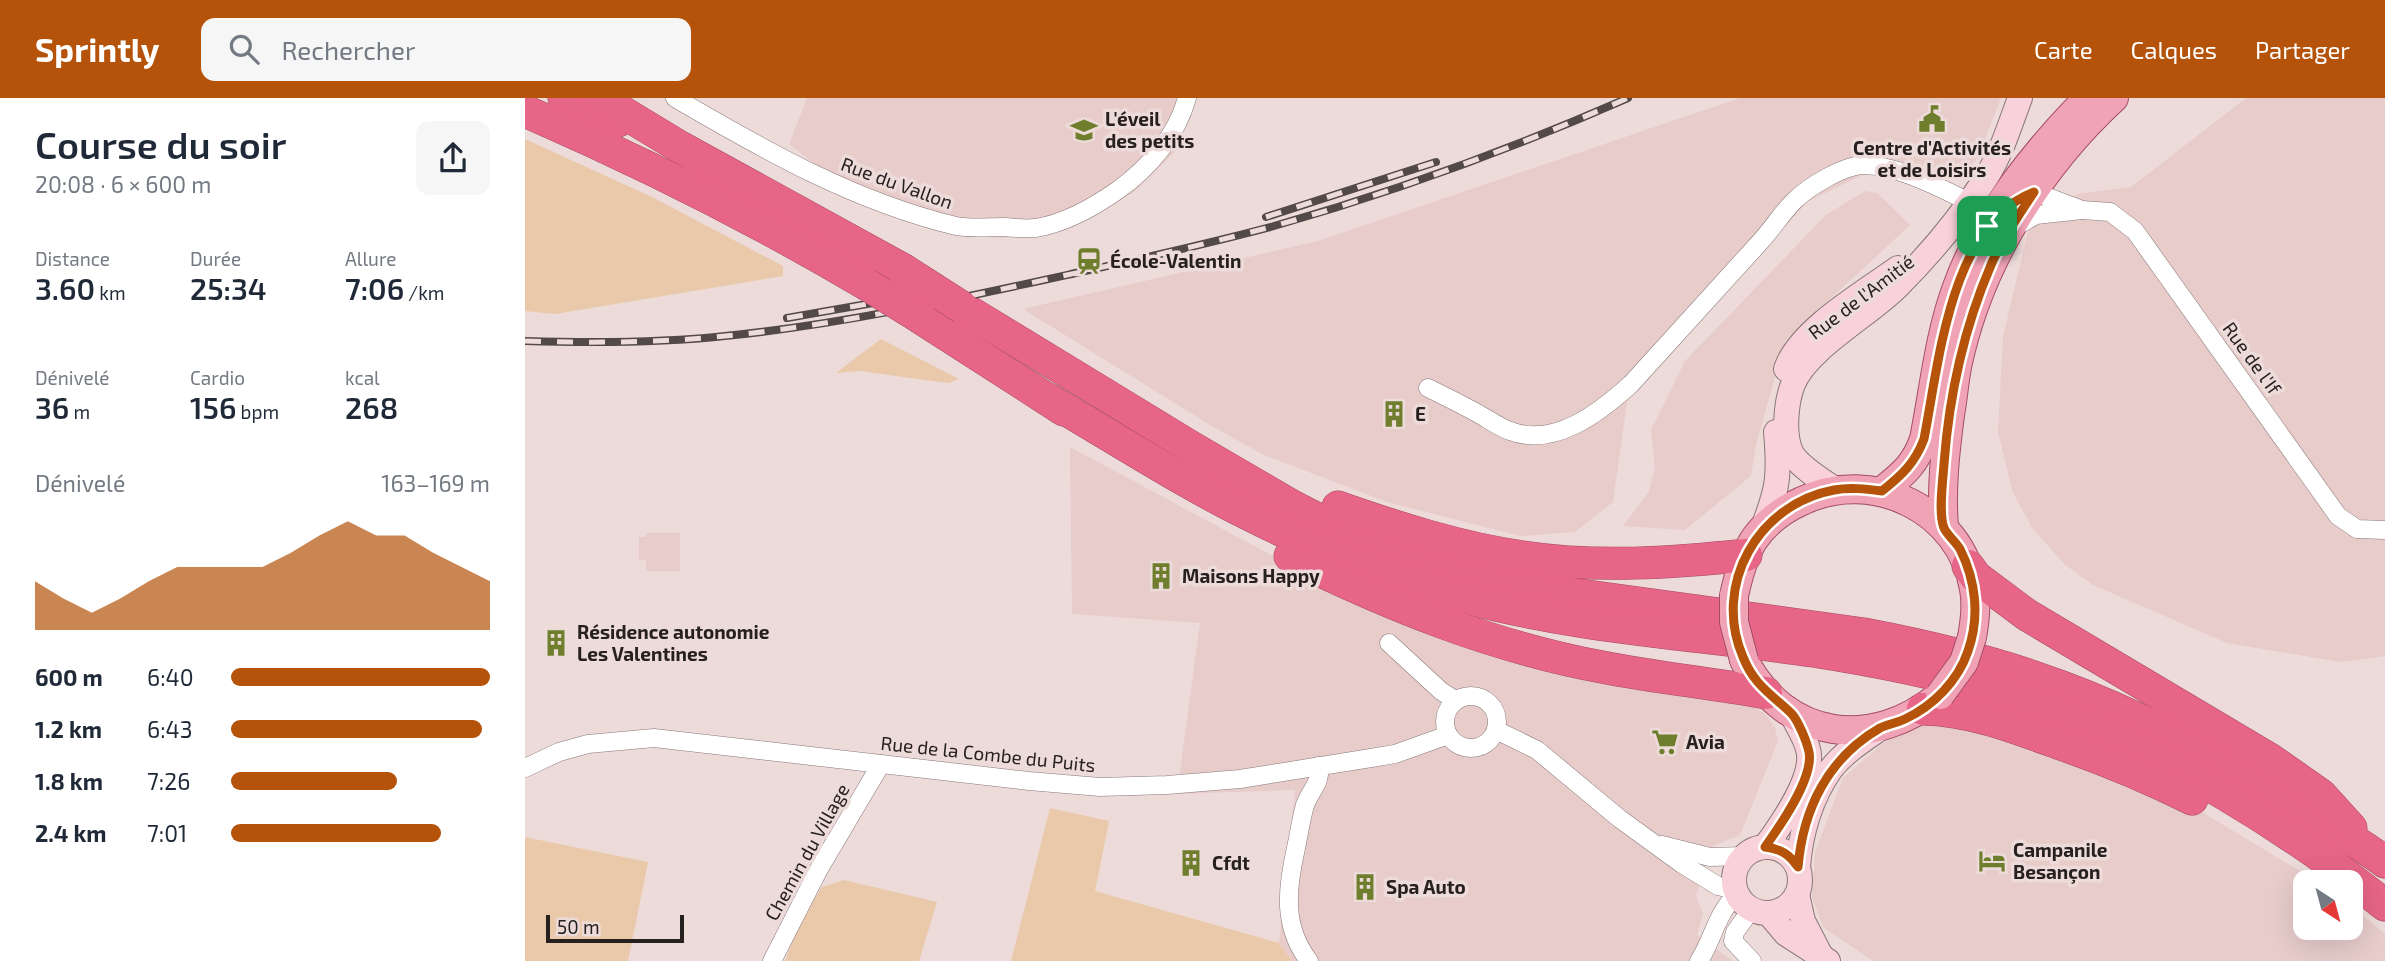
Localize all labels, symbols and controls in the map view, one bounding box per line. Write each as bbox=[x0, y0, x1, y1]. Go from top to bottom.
search box bbox=[201, 18, 691, 81]
text: Sprintly bbox=[35, 29, 159, 69]
icon: search bbox=[225, 30, 263, 68]
text: Rechercher bbox=[281, 34, 415, 65]
text: Carte bbox=[2034, 35, 2093, 64]
text: Calques bbox=[2131, 35, 2217, 64]
text: Partager bbox=[2255, 35, 2350, 64]
public building icon: Centre d'Activités et de Loisirs bbox=[1917, 104, 1947, 134]
place label: L'éveil des petits bbox=[1105, 107, 1194, 152]
school or university icon: L'éveil des petits bbox=[1069, 115, 1099, 145]
text: Course du soir bbox=[35, 121, 287, 167]
button: share bbox=[416, 121, 490, 195]
place label: Centre d'Activités et de Loisirs bbox=[1853, 136, 2011, 181]
street label: Rue du Vallon bbox=[838, 152, 956, 213]
text: 20:08 · 6 × 600 m bbox=[35, 170, 211, 198]
pin bbox=[1957, 196, 2017, 256]
icon: arrive bbox=[1968, 207, 2006, 245]
station icon: École-Valentin bbox=[1074, 246, 1104, 276]
text: Distance bbox=[35, 247, 110, 270]
text: Durée bbox=[190, 247, 241, 270]
text: Allure bbox=[345, 247, 397, 270]
place label: École-Valentin bbox=[1110, 248, 1241, 272]
street label: Rue de l'Amitié bbox=[1803, 249, 1918, 344]
text: 3.60 bbox=[35, 270, 95, 306]
text: 25:34 bbox=[190, 270, 267, 306]
text: 7:06 bbox=[345, 270, 404, 306]
text: km bbox=[95, 281, 126, 304]
text: /km bbox=[404, 281, 445, 304]
street label: Rue de l'If bbox=[2218, 317, 2287, 399]
text: Dénivelé bbox=[35, 366, 110, 389]
text: Cardio bbox=[190, 366, 245, 389]
text: kcal bbox=[345, 366, 380, 389]
text: 36 bbox=[35, 389, 69, 425]
text: 156 bbox=[190, 389, 236, 425]
text: 268 bbox=[345, 389, 398, 425]
building icon: E bbox=[1379, 399, 1409, 429]
text: m bbox=[69, 400, 90, 423]
text: bpm bbox=[236, 400, 279, 423]
place label: E bbox=[1415, 402, 1426, 425]
text: Dénivelé bbox=[35, 469, 125, 497]
text: 163–169 m bbox=[381, 469, 490, 497]
building icon: Maisons Happy bbox=[1146, 561, 1176, 591]
place label: Maisons Happy bbox=[1182, 564, 1320, 588]
place label: Résidence autonomie Les Valentines bbox=[577, 620, 770, 665]
building icon: Résidence autonomie Les Valentines bbox=[541, 628, 571, 658]
text: 600 m bbox=[35, 663, 103, 691]
text: 6:40 bbox=[147, 663, 194, 691]
text: 1.2 km bbox=[35, 715, 102, 743]
text: 6:43 bbox=[147, 715, 193, 743]
supermarket icon: Avia bbox=[1650, 727, 1680, 757]
place label: Avia bbox=[1686, 730, 1725, 753]
street label: Rue de la Combe du Puits bbox=[880, 731, 1097, 776]
text: 1.8 km bbox=[35, 767, 103, 795]
text: 7:26 bbox=[147, 767, 190, 795]
street label: Chemin du Village bbox=[759, 779, 854, 924]
text: 2.4 km bbox=[35, 819, 107, 847]
text: 7:01 bbox=[147, 819, 187, 847]
place label: Campanile Besançon bbox=[2013, 838, 2108, 884]
hotel icon: Campanile Besançon bbox=[1977, 846, 2007, 876]
building icon: Cfdt bbox=[1176, 848, 1206, 878]
place label: Cfdt bbox=[1212, 851, 1250, 874]
north arrow bbox=[2293, 870, 2363, 940]
map controls bbox=[2293, 870, 2363, 940]
building icon: Spa Auto bbox=[1350, 872, 1380, 902]
place label: Spa Auto bbox=[1386, 875, 1466, 898]
scale bar bbox=[546, 912, 684, 944]
text: 50 m bbox=[557, 915, 600, 938]

